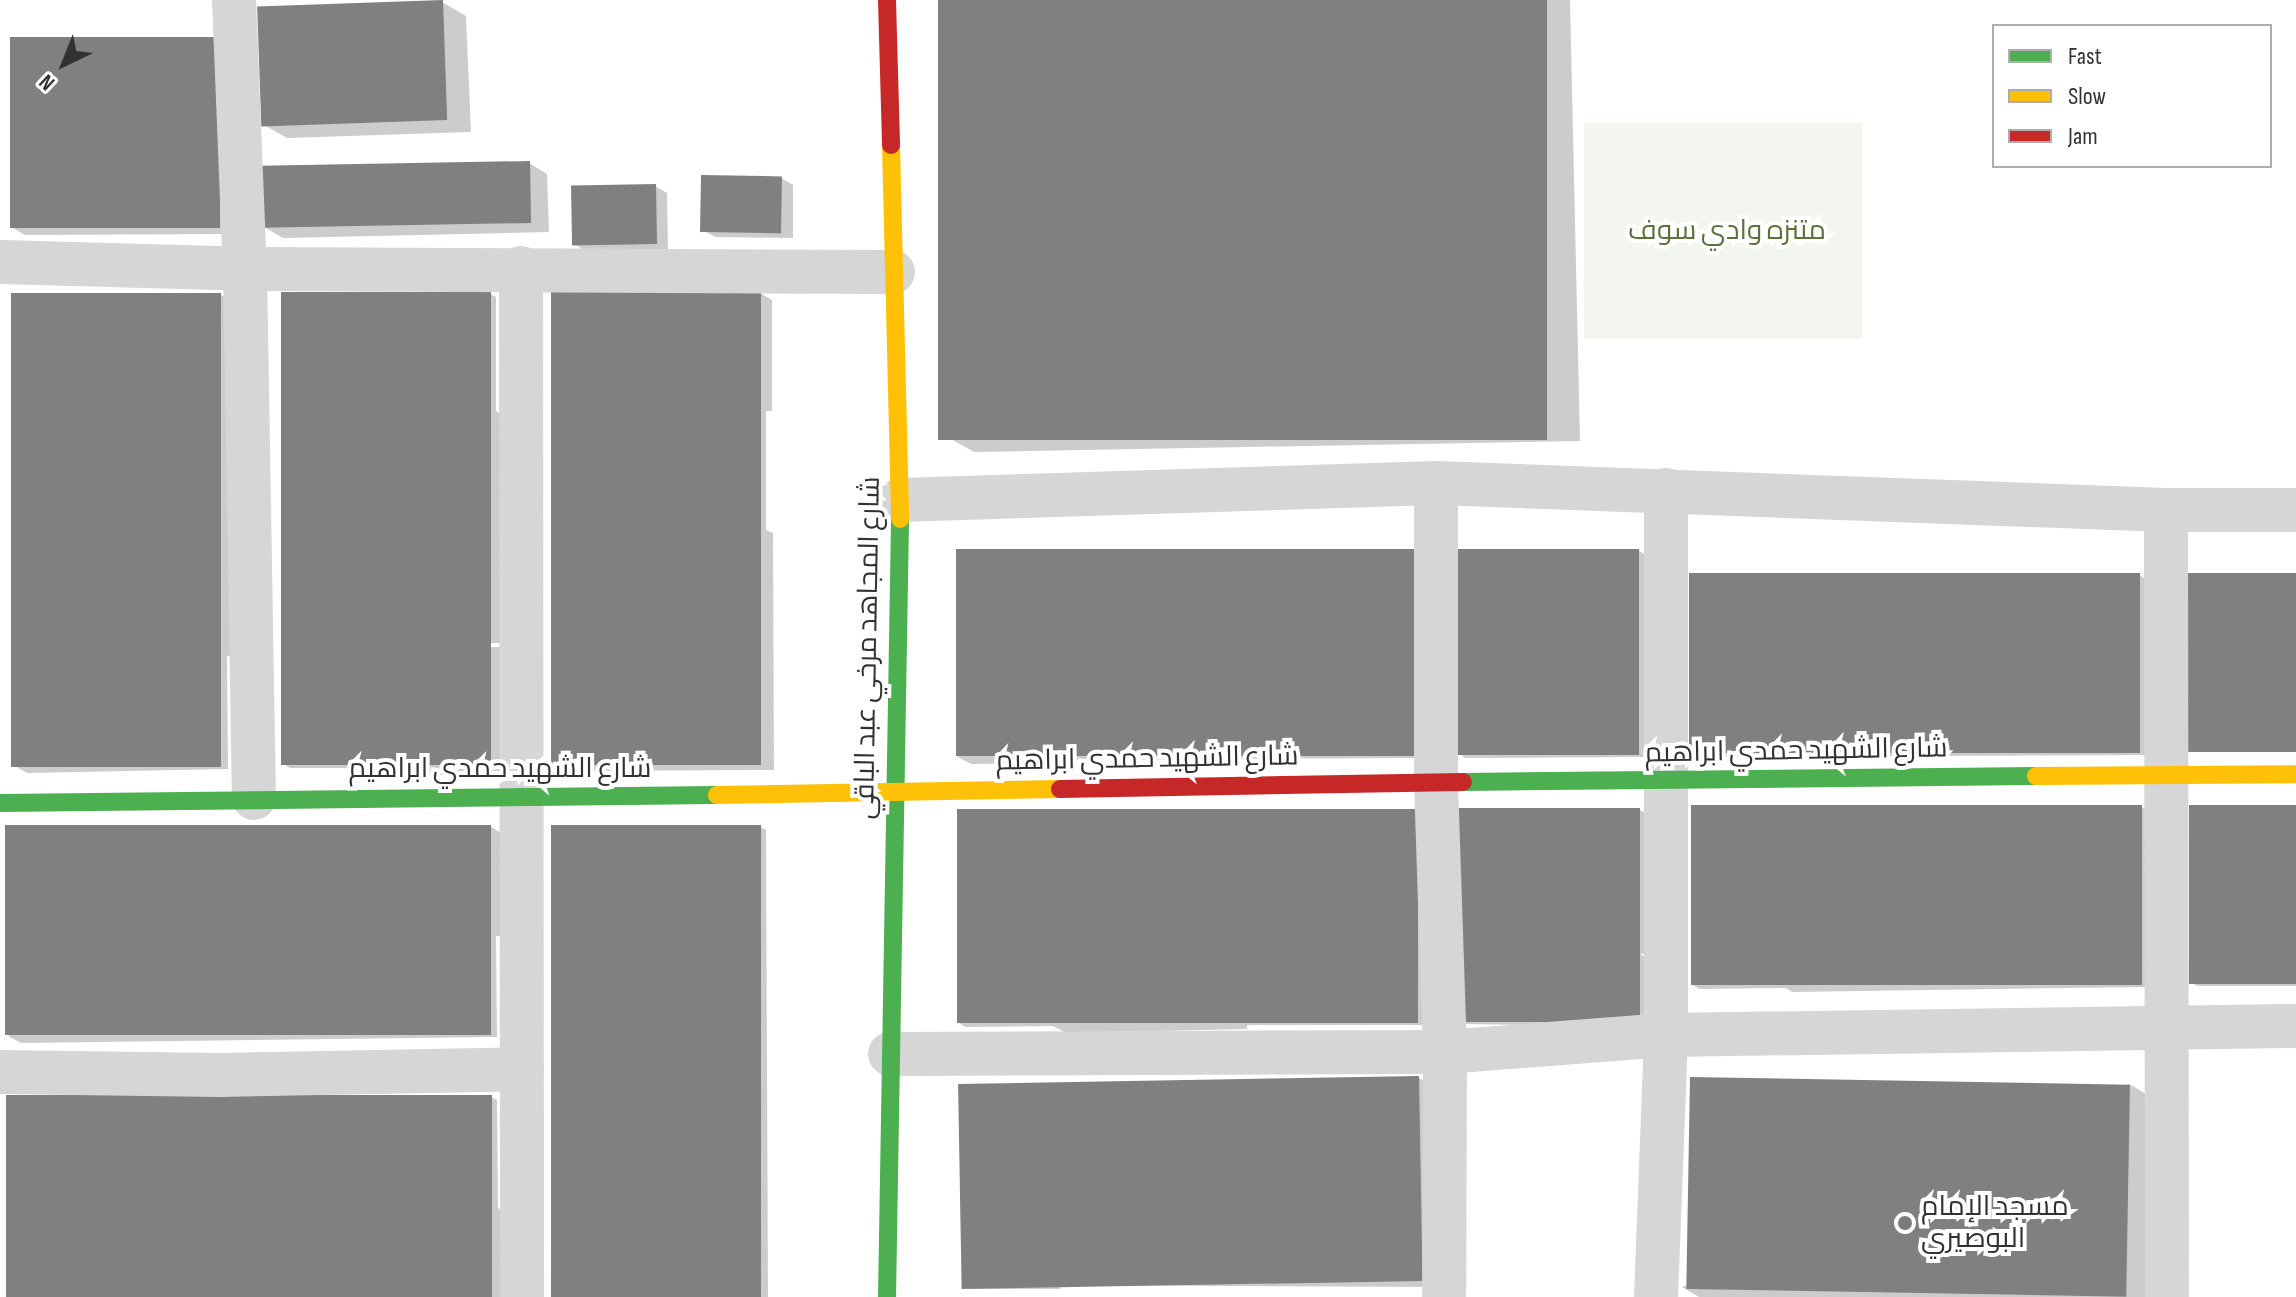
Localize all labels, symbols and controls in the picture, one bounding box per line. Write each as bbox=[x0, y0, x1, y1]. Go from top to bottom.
north arrow bbox=[24, 24, 104, 104]
legend bbox=[1992, 24, 2272, 168]
text: Fast bbox=[2068, 42, 2102, 71]
text: N bbox=[34, 68, 61, 96]
text: Slow bbox=[2068, 82, 2106, 111]
text: Jam bbox=[2068, 122, 2098, 151]
park label: متنزه وادي سوف bbox=[1628, 214, 1826, 248]
street label: شارع المجاهد مرخي عبد الباقي bbox=[848, 476, 888, 820]
street label: شارع الشهيد حمدي ابراهيم bbox=[1644, 732, 1948, 770]
street label: شارع الشهيد حمدي ابراهيم bbox=[995, 740, 1299, 778]
street label: شارع الشهيد حمدي ابراهيم bbox=[348, 752, 652, 786]
place label: مسجد الإمام البوصيري bbox=[1921, 1190, 2069, 1256]
marker: مسجد الإمام البوصيري bbox=[1896, 1214, 1914, 1232]

